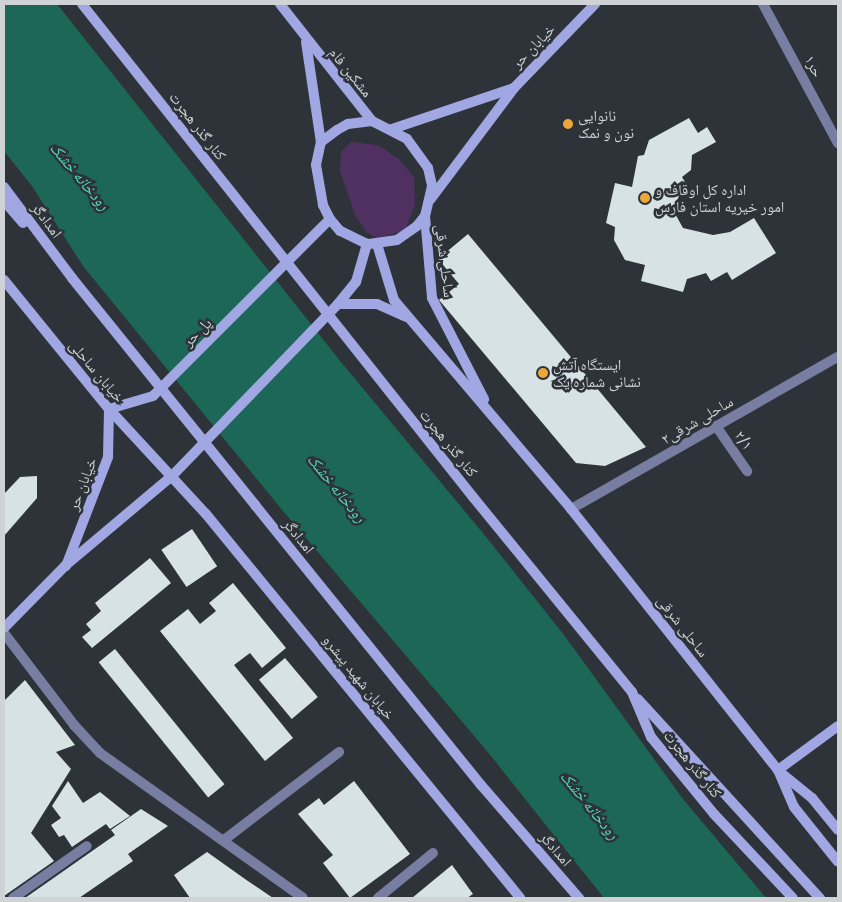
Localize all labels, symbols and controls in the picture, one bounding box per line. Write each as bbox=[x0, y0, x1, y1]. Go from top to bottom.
street label: خیابان حر bbox=[508, 20, 558, 72]
street label: مشکین فام bbox=[325, 43, 377, 101]
street label: حر۱ bbox=[801, 52, 827, 80]
street label: کنار گذر هجرت bbox=[166, 88, 230, 164]
place label: نانوایی نون و نمک bbox=[578, 106, 634, 141]
marker: نانوایی نون و نمک bbox=[562, 118, 574, 130]
water label: رودخانه خشک bbox=[46, 138, 114, 214]
place label: اداره کل اوقاف و امور خیریه استان فارس bbox=[655, 180, 784, 215]
marker: اداره کل اوقاف و امور خیریه استان فارس bbox=[639, 192, 651, 204]
street label: امدادگر bbox=[28, 199, 66, 241]
street label: ساحلی شرقی bbox=[432, 224, 458, 298]
street label: پل حر bbox=[179, 314, 215, 350]
street label: خیابان ساحلی bbox=[66, 336, 128, 406]
place label: ایستگاه آتش نشانی شماره یک bbox=[553, 355, 641, 390]
marker: ایستگاه آتش نشانی شماره یک bbox=[537, 367, 549, 379]
street label: ساحلی شرقی۲ bbox=[658, 392, 736, 448]
street label: کنار گذر هجرت bbox=[416, 406, 482, 480]
street label: ۲/‍‍۱ bbox=[731, 427, 757, 453]
water label: رودخانه خشک bbox=[303, 450, 371, 526]
street label: خیابان حر bbox=[64, 455, 100, 513]
street label: امدادگر bbox=[280, 515, 318, 557]
street label: ساحلی شرقی bbox=[653, 592, 713, 660]
street label: خیابان شهید پیشرو bbox=[319, 631, 399, 723]
street label: کنار گذر هجرت bbox=[660, 727, 726, 801]
water label: رودخانه خشک bbox=[556, 767, 624, 843]
street label: امدادگر bbox=[536, 828, 576, 870]

